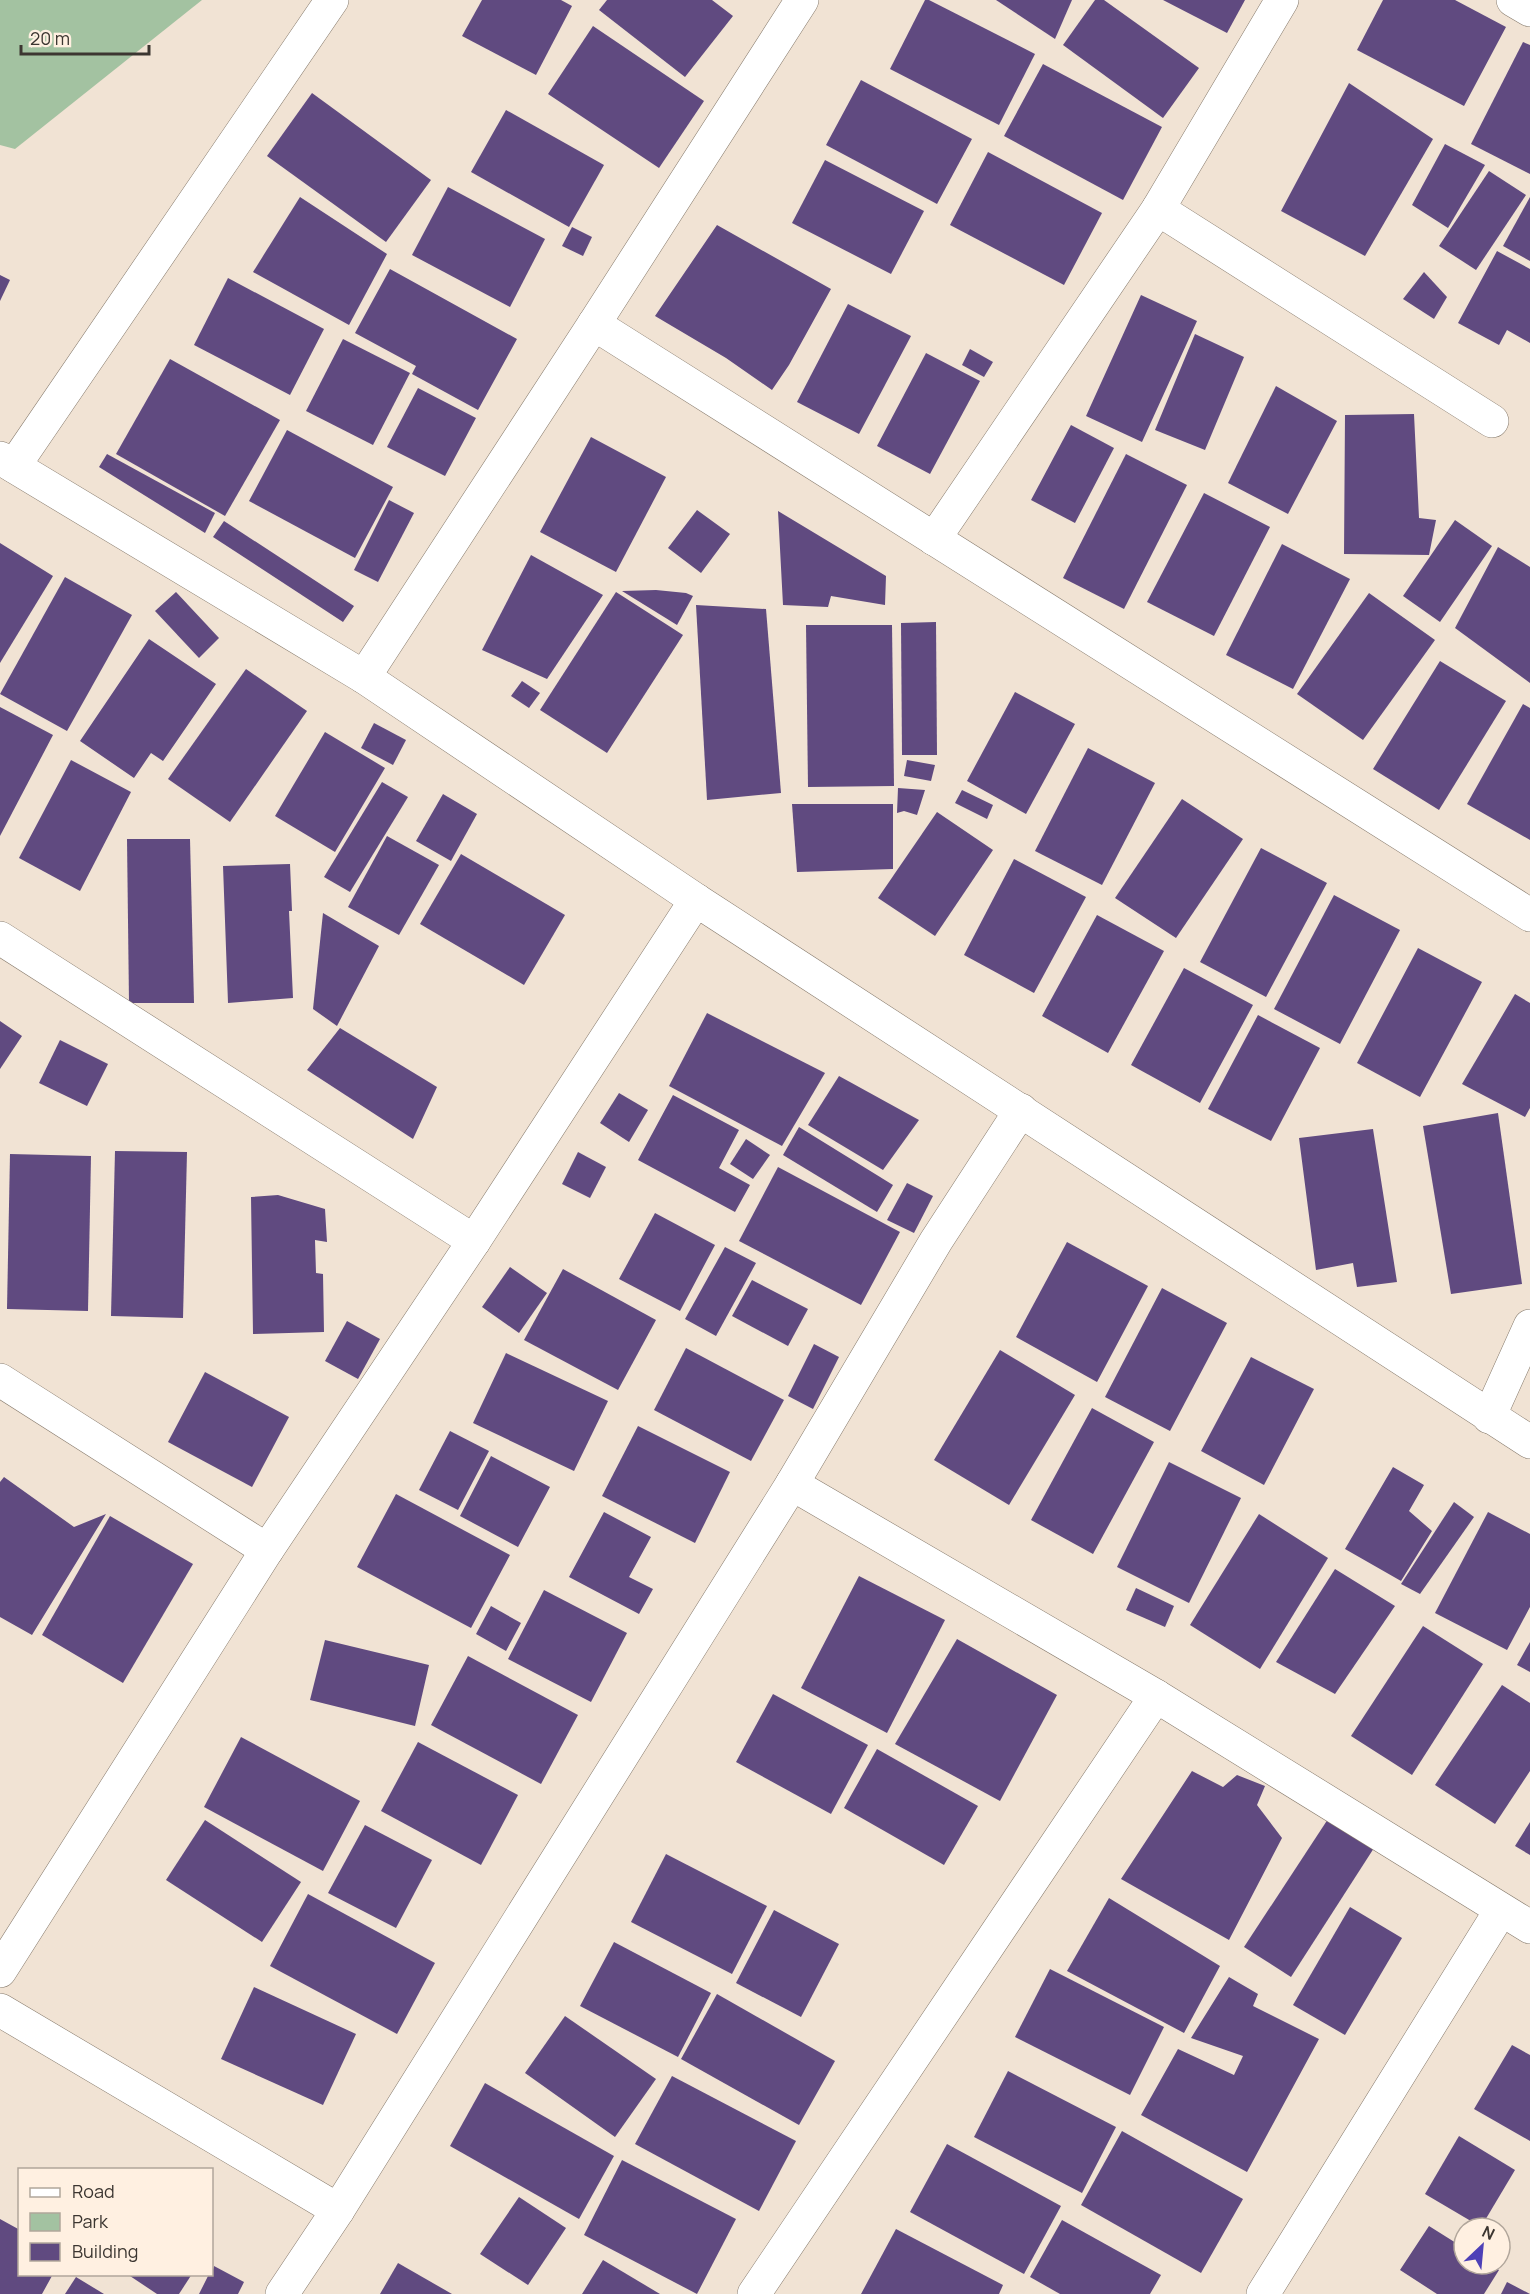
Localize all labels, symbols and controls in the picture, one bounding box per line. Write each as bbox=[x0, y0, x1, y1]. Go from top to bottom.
scale bar bbox=[21, 18, 148, 56]
text: 20 m bbox=[30, 26, 70, 50]
legend bbox=[18, 2168, 213, 2276]
text: Road bbox=[72, 2179, 115, 2203]
text: Park bbox=[72, 2209, 109, 2233]
north arrow bbox=[1452, 2216, 1512, 2276]
text: N bbox=[1479, 2220, 1499, 2245]
text: Building bbox=[72, 2239, 138, 2263]

